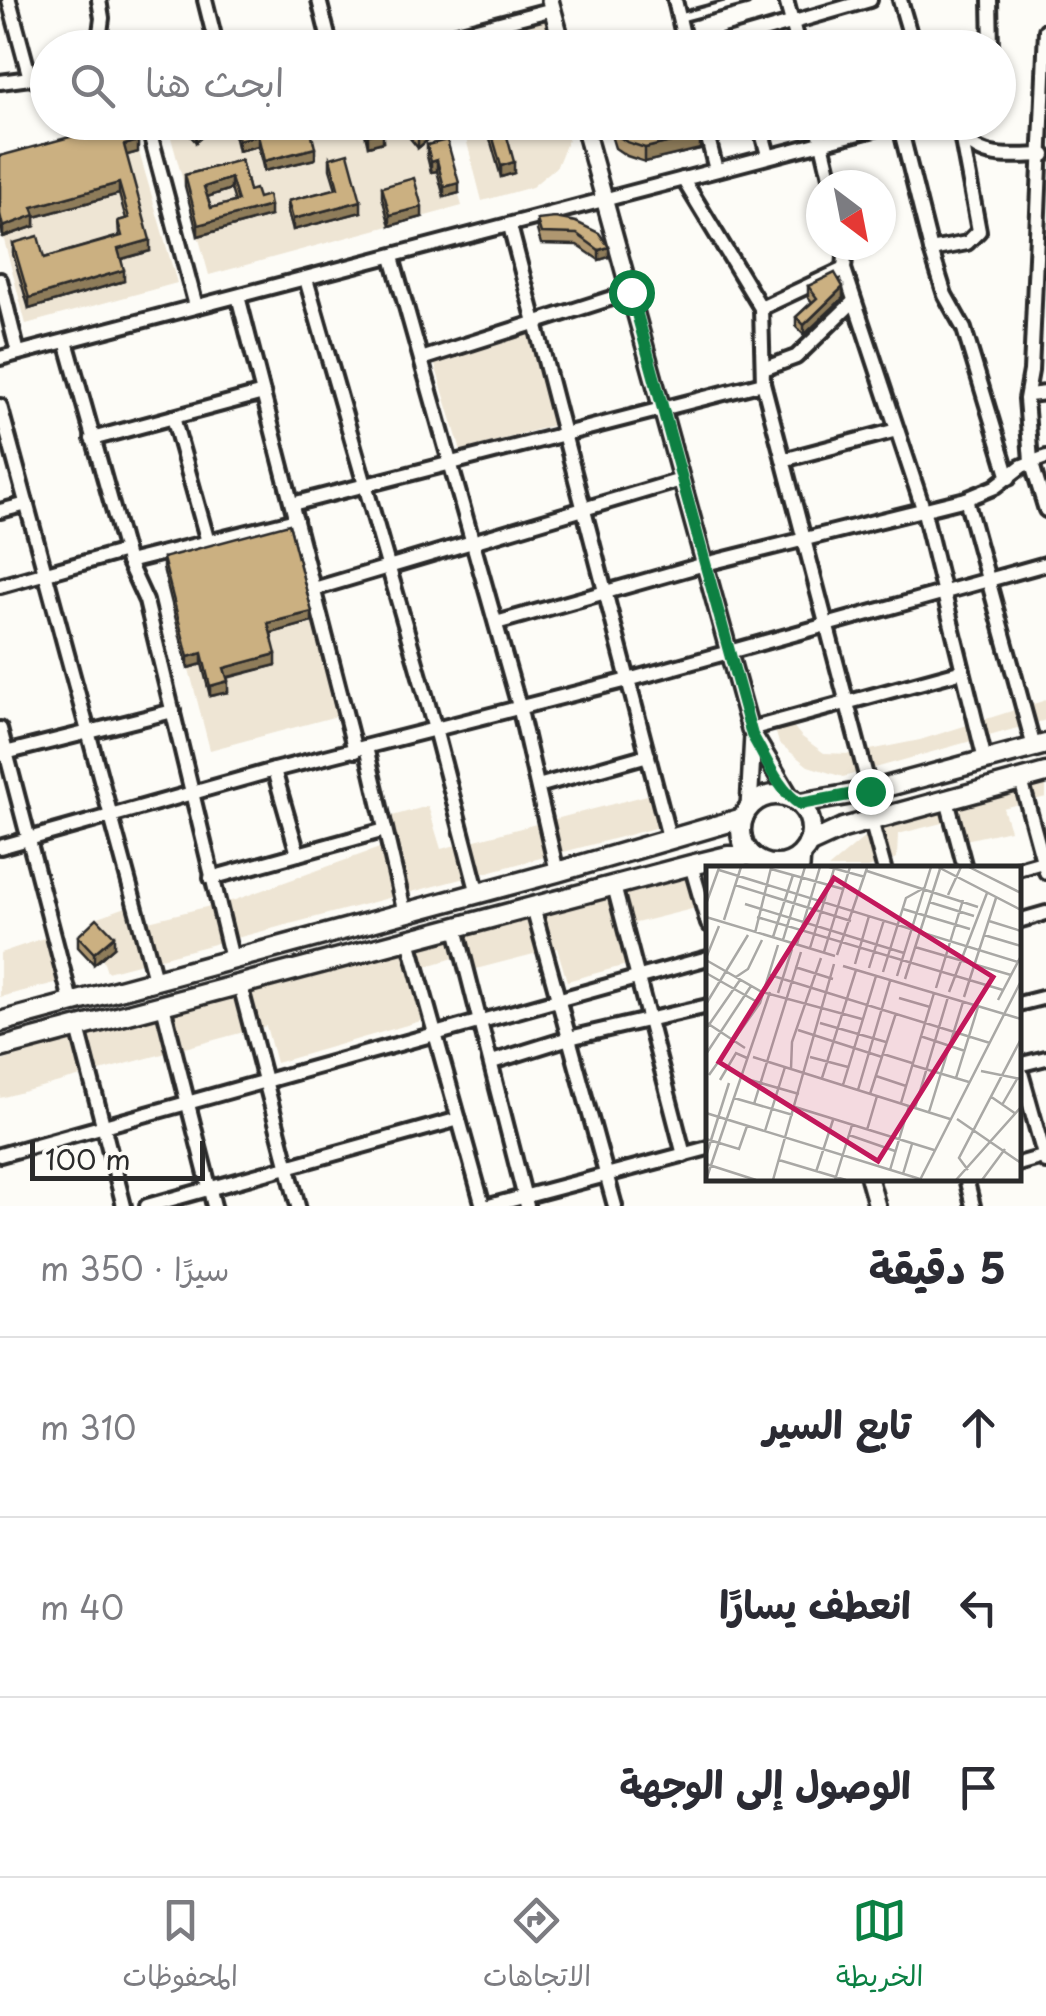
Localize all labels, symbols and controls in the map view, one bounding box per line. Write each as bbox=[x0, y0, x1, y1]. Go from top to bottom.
search box bbox=[30, 30, 1016, 140]
text: ابحث هنا bbox=[145, 53, 284, 110]
icon: search bbox=[65, 58, 120, 113]
north arrow bbox=[806, 170, 896, 260]
route start bbox=[609, 270, 655, 316]
route end bbox=[848, 769, 894, 815]
inset map bbox=[706, 866, 1021, 1181]
scale bar bbox=[30, 1136, 205, 1180]
text: 100 m bbox=[45, 1137, 131, 1180]
text: 5 دقيقة bbox=[869, 1235, 1006, 1298]
text: سيرًا · 350 m bbox=[40, 1244, 229, 1292]
text: تابع السير bbox=[763, 1395, 911, 1452]
icon: ahead bbox=[951, 1400, 1006, 1455]
text: 310 m bbox=[40, 1403, 137, 1451]
text: انعطف يسارًا bbox=[719, 1575, 911, 1632]
icon: left bbox=[951, 1580, 1006, 1635]
text: 40 m bbox=[40, 1583, 124, 1631]
text: الوصول إلى الوجهة bbox=[619, 1755, 911, 1812]
icon: arrive bbox=[951, 1760, 1006, 1815]
tab: المحفوظات bbox=[123, 1893, 238, 2001]
tab: الاتجاهات bbox=[483, 1893, 591, 2001]
tab: الخريطة bbox=[836, 1893, 923, 2001]

